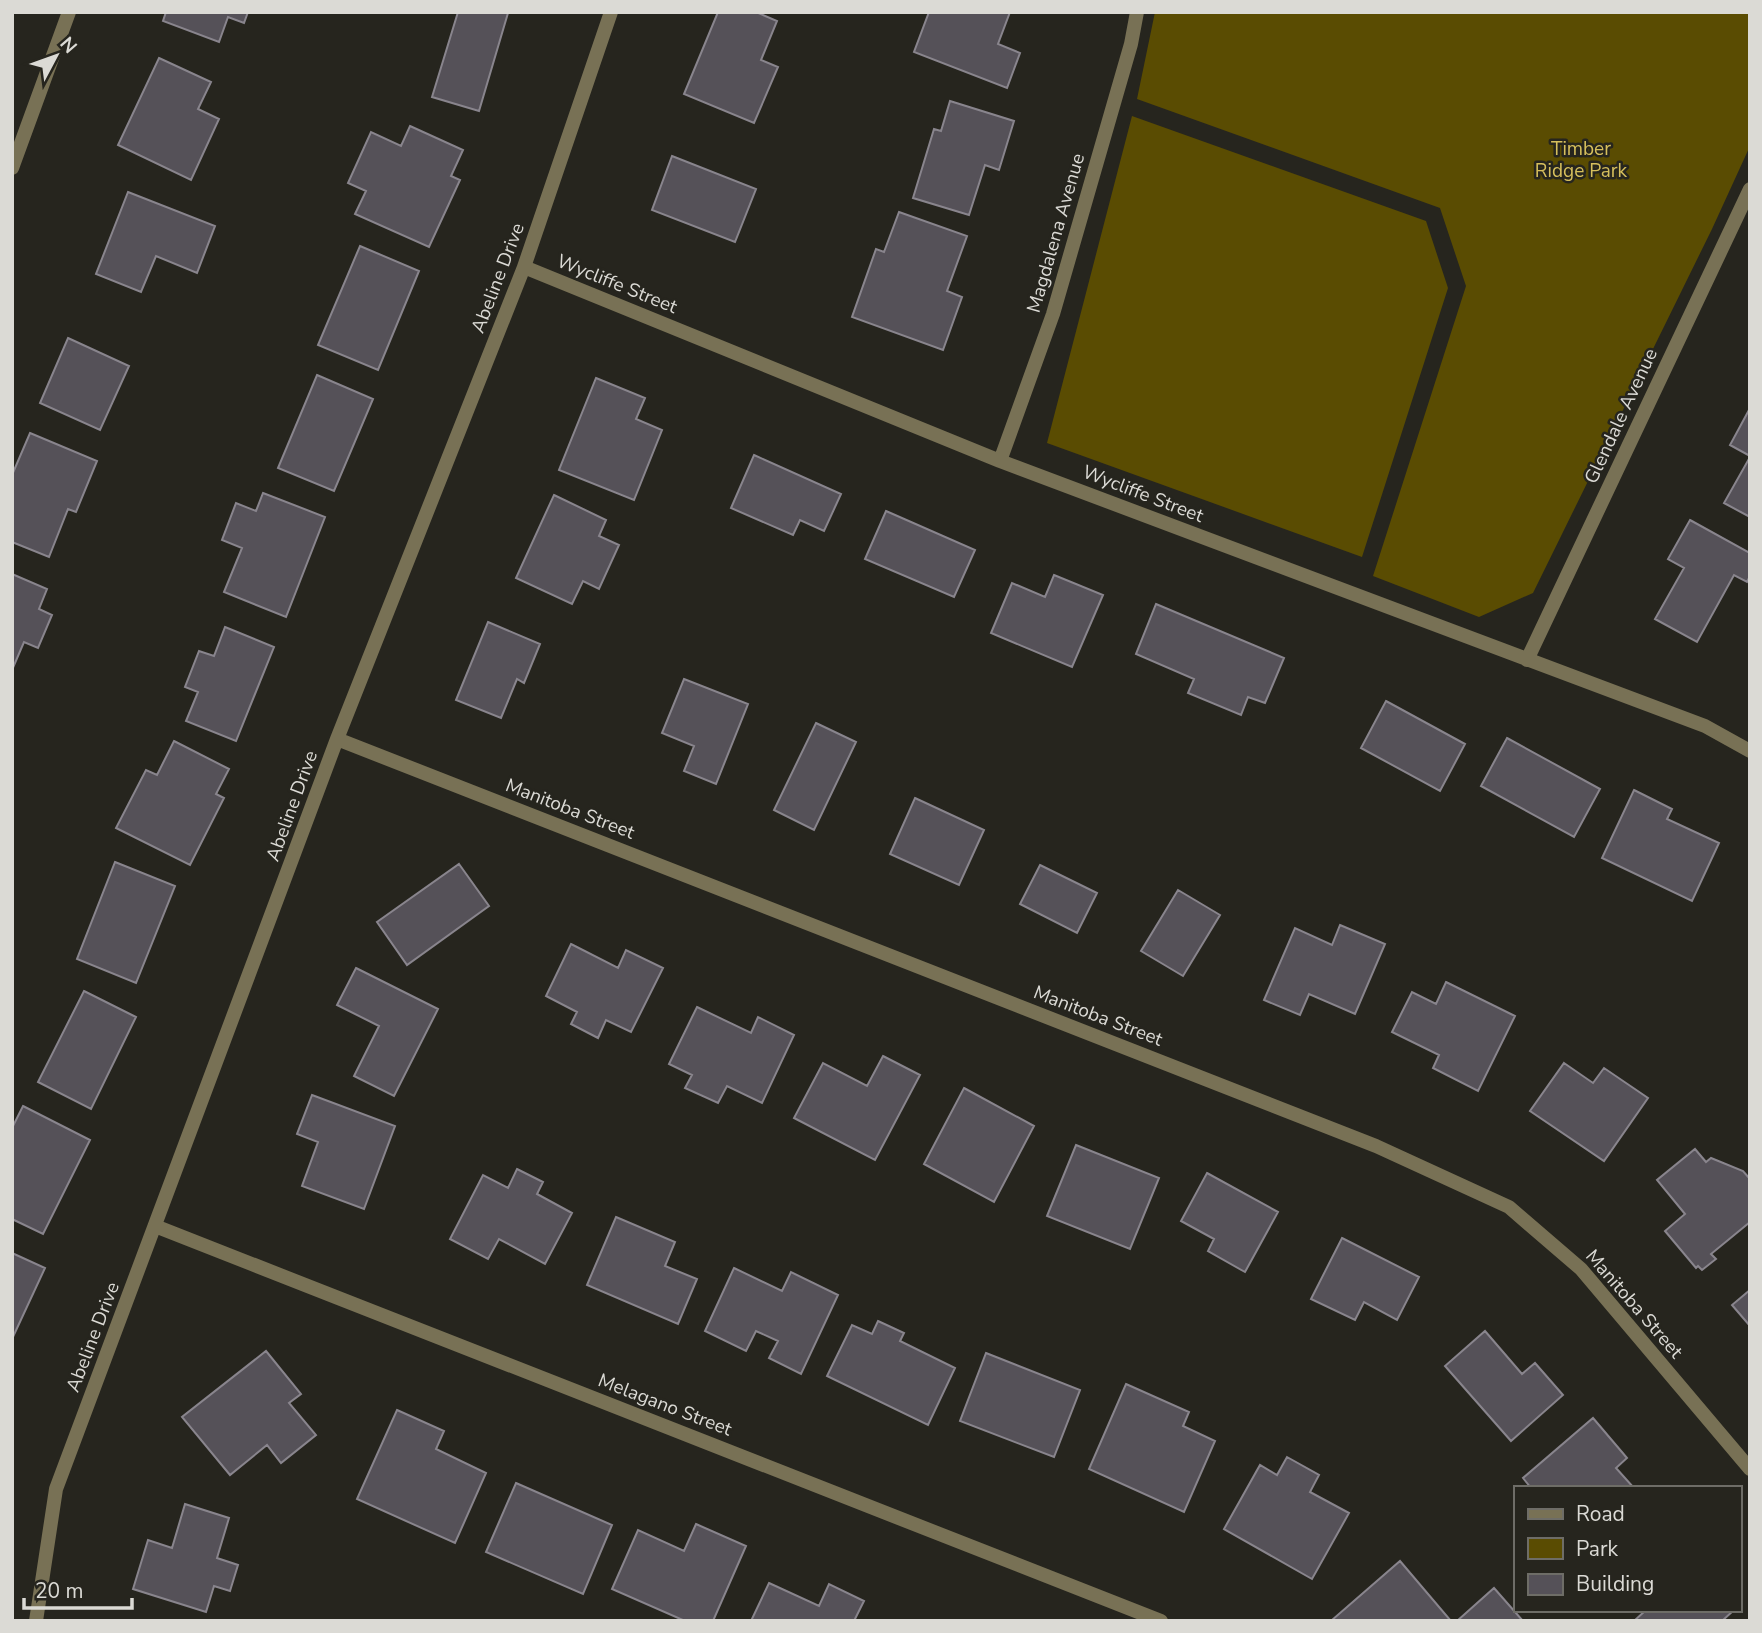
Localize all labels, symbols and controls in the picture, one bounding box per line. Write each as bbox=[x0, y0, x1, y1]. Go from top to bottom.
north arrow bbox=[21, 21, 91, 91]
text: N bbox=[54, 32, 83, 59]
park label: Timber Ridge Park bbox=[1535, 136, 1628, 184]
street label: Magdalena Avenue bbox=[1021, 150, 1091, 316]
street label: Abeline Drive bbox=[465, 219, 531, 337]
street label: Wycliffe Street bbox=[553, 248, 681, 320]
street label: Glendale Avenue bbox=[1578, 344, 1664, 488]
street label: Wycliffe Street bbox=[1079, 459, 1208, 529]
street label: Abeline Drive bbox=[260, 747, 324, 865]
street label: Manitoba Street bbox=[502, 772, 639, 846]
street label: Manitoba Street bbox=[1030, 979, 1167, 1053]
street label: Manitoba Street bbox=[1579, 1244, 1689, 1364]
street label: Abeline Drive bbox=[60, 1278, 126, 1396]
street label: Melagano Street bbox=[594, 1368, 736, 1443]
legend bbox=[1514, 1486, 1741, 1612]
text: Road bbox=[1576, 1500, 1625, 1528]
text: Park bbox=[1576, 1535, 1618, 1563]
scale bar bbox=[24, 1566, 133, 1610]
text: Building bbox=[1576, 1570, 1654, 1598]
text: 20 m bbox=[35, 1577, 84, 1605]

